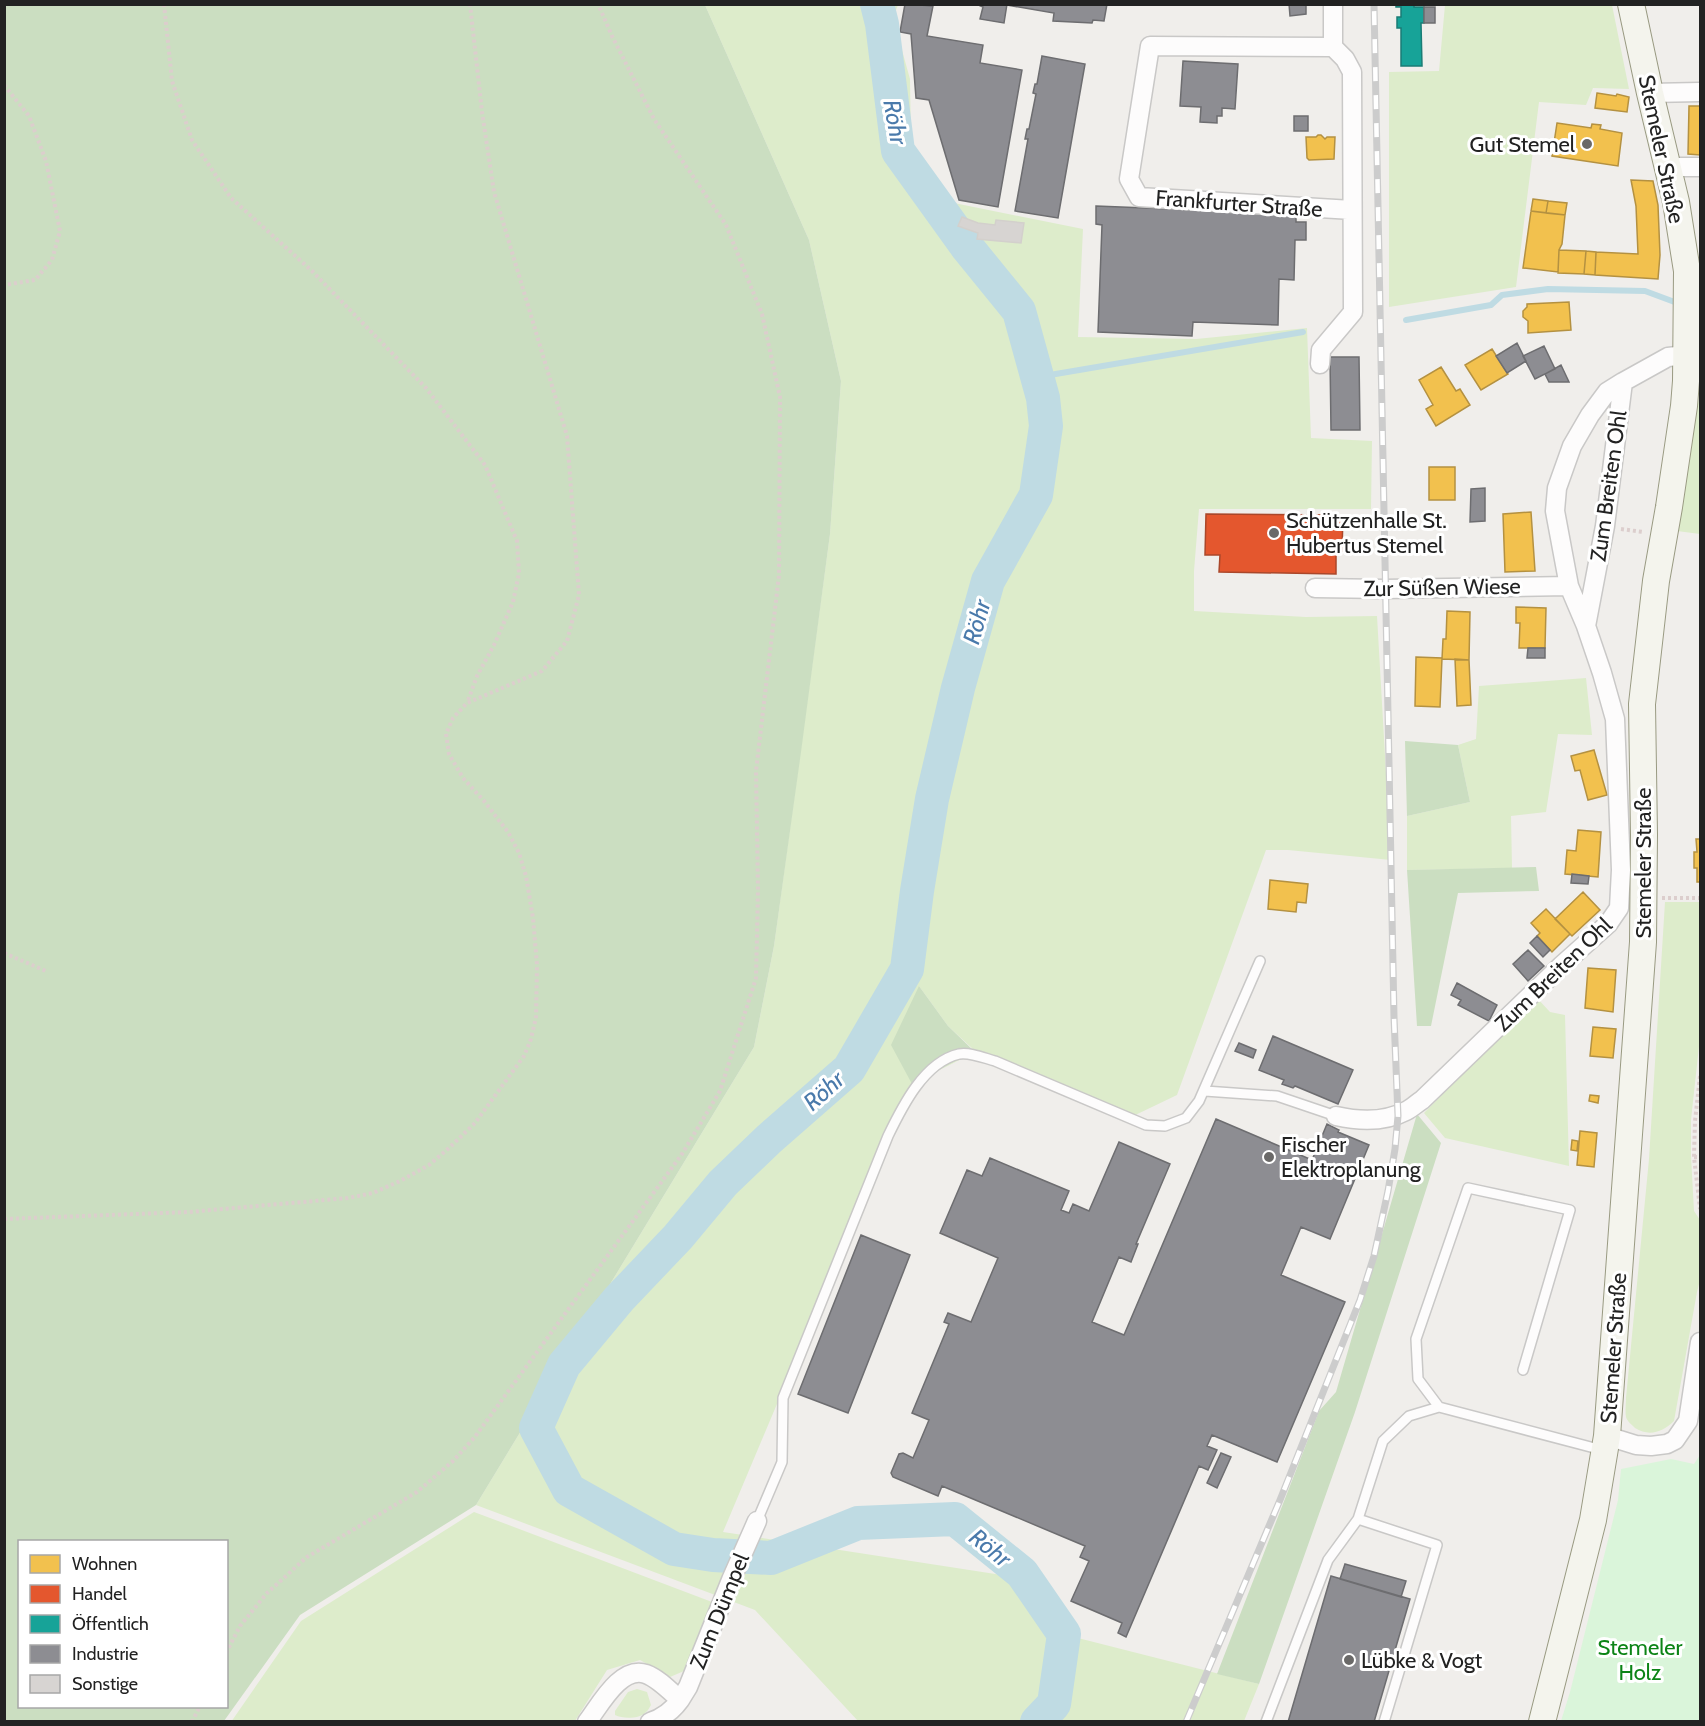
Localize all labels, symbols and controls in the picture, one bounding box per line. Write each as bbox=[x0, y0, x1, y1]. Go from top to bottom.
street label: Stemeler Straße bbox=[1633, 72, 1690, 226]
water label: Röhr bbox=[877, 97, 914, 148]
place label: Gut Stemel bbox=[1470, 131, 1576, 158]
marker: Gut Stemel bbox=[1580, 137, 1594, 151]
street label: Frankfurter Straße bbox=[1155, 184, 1323, 223]
street label: Zum Breiten Ohl bbox=[1585, 408, 1633, 563]
place label: Schützenhalle St. Hubertus Stemel bbox=[1286, 507, 1447, 559]
marker: Schützenhalle St. Hubertus Stemel bbox=[1267, 526, 1281, 540]
street label: Zur Süßen Wiese bbox=[1363, 573, 1521, 602]
water label: Röhr bbox=[956, 595, 997, 648]
street label: Stemeler Straße bbox=[1630, 787, 1657, 939]
street label: Zum Breiten Ohl bbox=[1489, 911, 1618, 1037]
water label: Röhr bbox=[797, 1064, 851, 1116]
place label: Fischer Elektroplanung bbox=[1281, 1131, 1422, 1183]
marker: Fischer Elektroplanung bbox=[1262, 1150, 1276, 1164]
street label: Stemeler Straße bbox=[1595, 1272, 1632, 1424]
water label: Röhr bbox=[964, 1522, 1018, 1574]
legend bbox=[18, 1540, 228, 1708]
street label: Zum Dümpel bbox=[684, 1549, 755, 1673]
text: Wohnen bbox=[72, 1553, 137, 1575]
text: Handel bbox=[72, 1583, 127, 1605]
text: Öffentlich bbox=[72, 1613, 149, 1635]
park label: Stemeler Holz bbox=[1598, 1634, 1683, 1686]
text: Industrie bbox=[72, 1643, 138, 1665]
place label: Lübke & Vogt bbox=[1361, 1647, 1483, 1674]
marker: Lübke & Vogt bbox=[1342, 1653, 1356, 1667]
text: Sonstige bbox=[72, 1673, 138, 1695]

